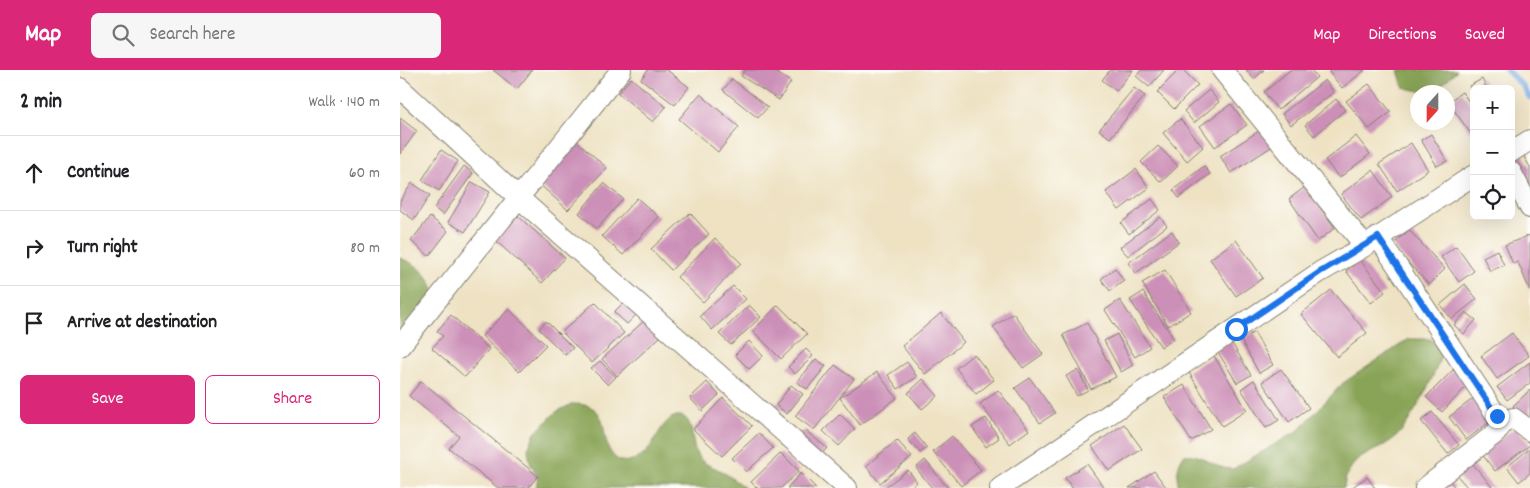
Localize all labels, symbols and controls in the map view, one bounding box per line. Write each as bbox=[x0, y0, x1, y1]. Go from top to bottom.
search box bbox=[91, 13, 441, 58]
text: Map bbox=[25, 18, 61, 52]
icon: search bbox=[109, 21, 137, 49]
text: Search here bbox=[149, 22, 235, 49]
text: Map bbox=[1313, 23, 1340, 48]
text: Directions bbox=[1368, 23, 1437, 48]
text: Saved bbox=[1465, 23, 1505, 48]
north arrow bbox=[1410, 85, 1455, 130]
map controls bbox=[1470, 85, 1515, 220]
button: + bbox=[1470, 85, 1515, 130]
text: 2 min bbox=[20, 88, 62, 118]
text: Walk · 140 m bbox=[308, 91, 380, 114]
button: − bbox=[1470, 130, 1515, 175]
icon: ahead bbox=[20, 159, 48, 187]
text: Continue bbox=[67, 160, 129, 187]
text: 60 m bbox=[349, 162, 380, 185]
button: locate bbox=[1470, 175, 1515, 220]
icon: right bbox=[20, 234, 48, 262]
text: Turn right bbox=[67, 235, 138, 262]
text: 80 m bbox=[350, 237, 380, 260]
icon: arrive bbox=[20, 309, 48, 337]
text: Arrive at destination bbox=[67, 310, 217, 337]
route start bbox=[1225, 318, 1248, 341]
button: Save bbox=[20, 375, 195, 424]
button: Share bbox=[205, 375, 380, 424]
route end bbox=[1486, 405, 1509, 428]

